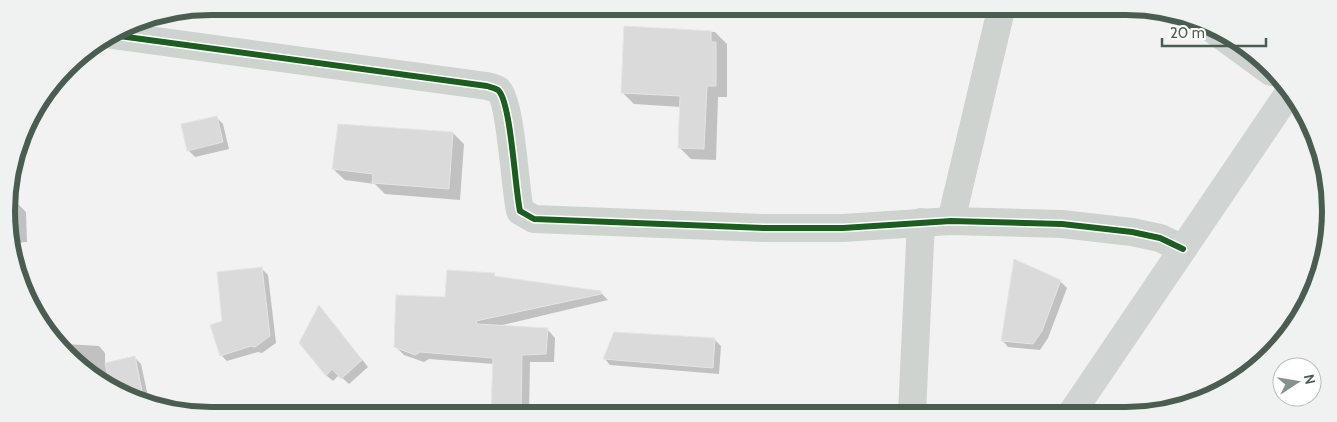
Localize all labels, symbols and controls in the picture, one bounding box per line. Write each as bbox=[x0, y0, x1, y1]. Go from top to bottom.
scale bar bbox=[1162, 15, 1266, 47]
text: 20 m bbox=[1170, 24, 1205, 42]
north arrow bbox=[1272, 357, 1322, 407]
text: N bbox=[1300, 373, 1320, 386]

